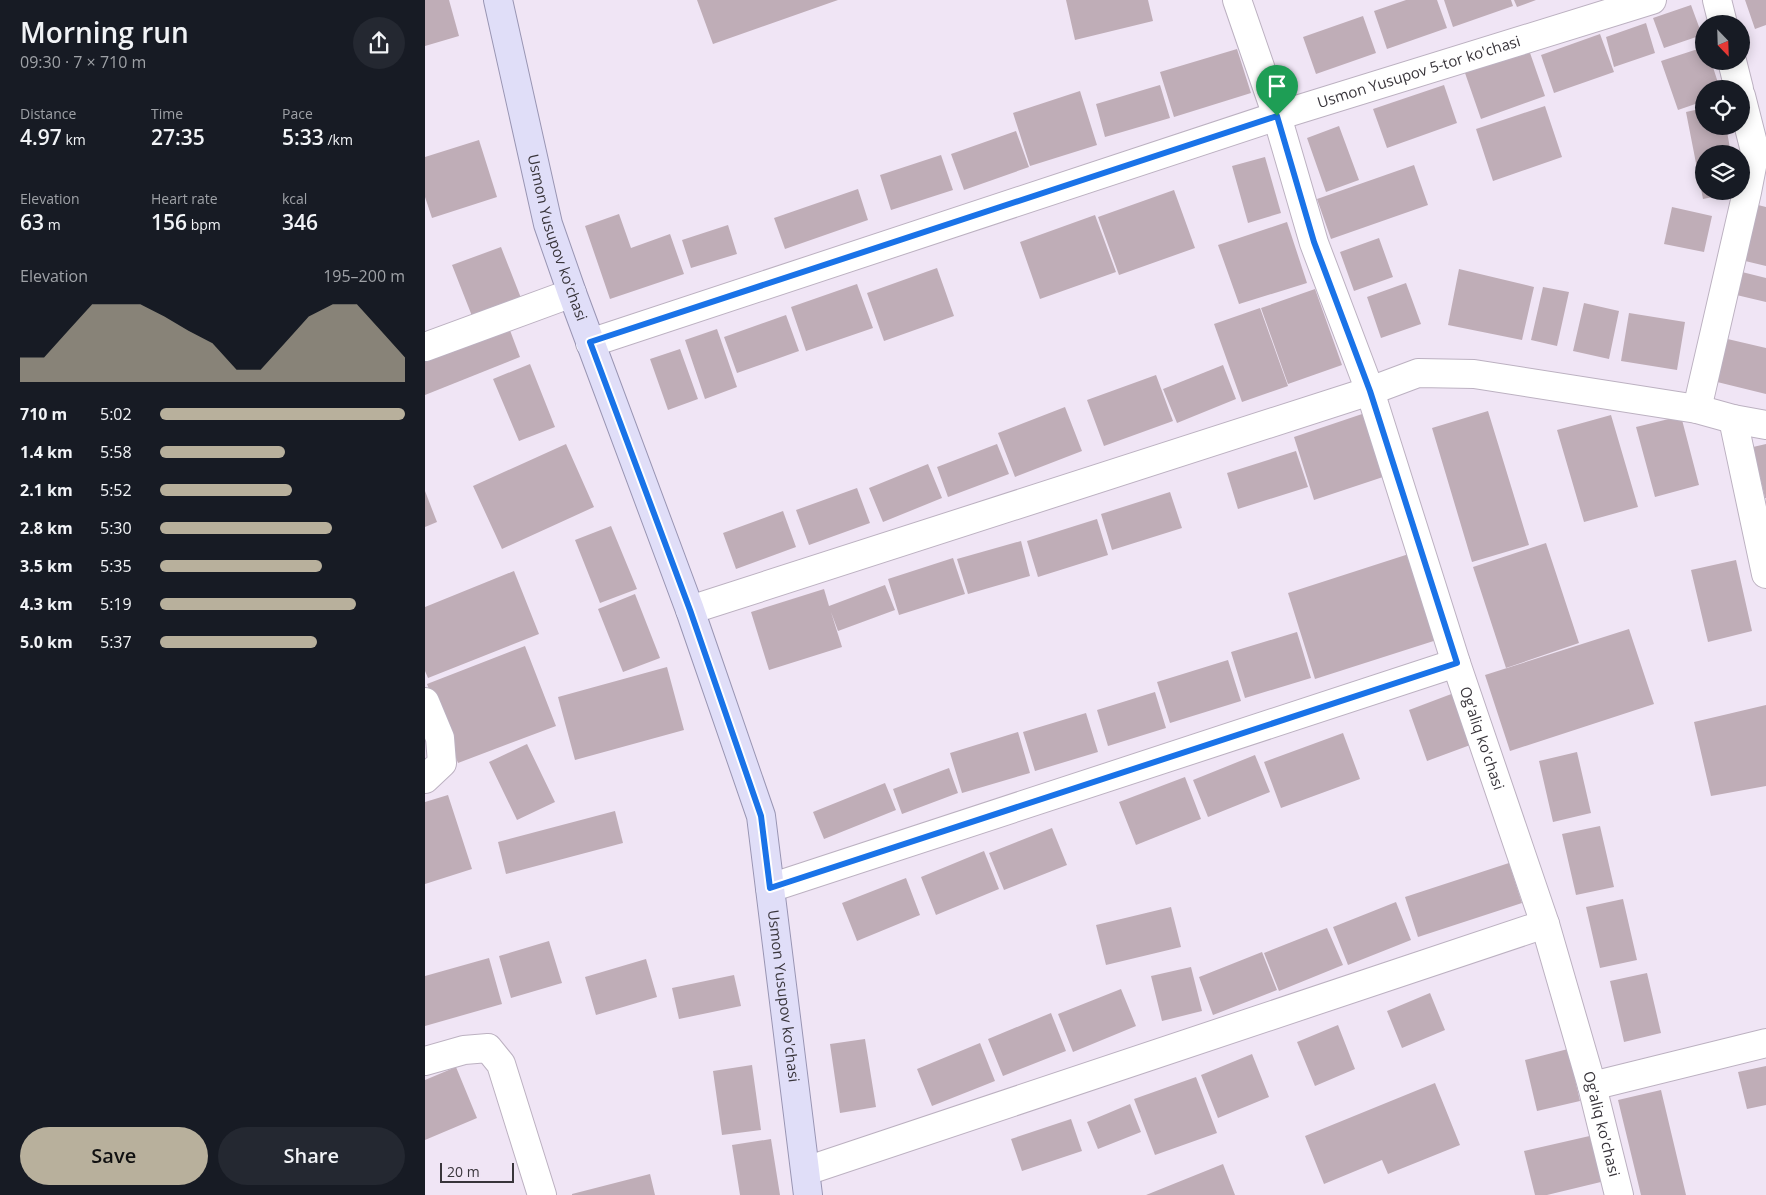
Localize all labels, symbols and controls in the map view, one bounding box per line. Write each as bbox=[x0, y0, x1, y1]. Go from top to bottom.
text: Morning run bbox=[20, 13, 189, 51]
north arrow bbox=[1695, 15, 1750, 70]
map controls bbox=[1695, 15, 1750, 200]
button: share bbox=[353, 17, 405, 69]
street label: Usmon Yusupov 5-tor ko'chasi bbox=[1315, 30, 1523, 112]
text: 09:30 · 7 × 710 m bbox=[20, 51, 146, 73]
pin bbox=[1256, 65, 1298, 116]
icon: arrive bbox=[1263, 72, 1291, 100]
button: locate bbox=[1695, 80, 1750, 135]
text: Distance bbox=[20, 104, 76, 123]
text: Time bbox=[151, 104, 183, 123]
text: Pace bbox=[282, 104, 313, 123]
text: 4.97 bbox=[20, 123, 62, 151]
text: 27:35 bbox=[151, 123, 205, 151]
text: 5:33 bbox=[282, 123, 324, 151]
text: km bbox=[62, 130, 86, 149]
text: /km bbox=[324, 130, 353, 149]
button: layers bbox=[1695, 145, 1750, 200]
street label: Usmon Yusupov ko'chasi bbox=[524, 152, 593, 324]
text: Elevation bbox=[20, 189, 79, 208]
text: Heart rate bbox=[151, 189, 218, 208]
text: kcal bbox=[282, 189, 307, 208]
text: 63 bbox=[20, 208, 44, 236]
text: 156 bbox=[151, 208, 187, 236]
text: 346 bbox=[282, 208, 318, 236]
text: m bbox=[44, 215, 61, 234]
text: bpm bbox=[187, 215, 221, 234]
text: Elevation bbox=[20, 265, 88, 287]
text: 195–200 m bbox=[323, 265, 405, 287]
text: 710 m bbox=[20, 403, 67, 425]
text: 5:02 bbox=[100, 403, 132, 425]
text: 1.4 km bbox=[20, 441, 73, 463]
text: 5:58 bbox=[100, 441, 132, 463]
text: 2.1 km bbox=[20, 479, 73, 501]
text: 5:52 bbox=[100, 479, 132, 501]
text: 2.8 km bbox=[20, 517, 73, 539]
text: 5:30 bbox=[100, 517, 132, 539]
text: 3.5 km bbox=[20, 555, 73, 577]
text: 5:35 bbox=[100, 555, 132, 577]
text: 4.3 km bbox=[20, 593, 73, 615]
text: 5:19 bbox=[100, 593, 132, 615]
text: 5.0 km bbox=[20, 631, 73, 653]
text: 5:37 bbox=[100, 631, 132, 653]
street label: Og'aliq ko'chasi bbox=[1456, 684, 1510, 792]
street label: Usmon Yusupov ko'chasi bbox=[764, 908, 805, 1083]
street label: Og'aliq ko'chasi bbox=[1579, 1069, 1625, 1179]
button: Save bbox=[20, 1127, 208, 1185]
button: Share bbox=[218, 1127, 405, 1185]
scale bar bbox=[440, 1160, 514, 1183]
text: 20 m bbox=[447, 1162, 480, 1181]

